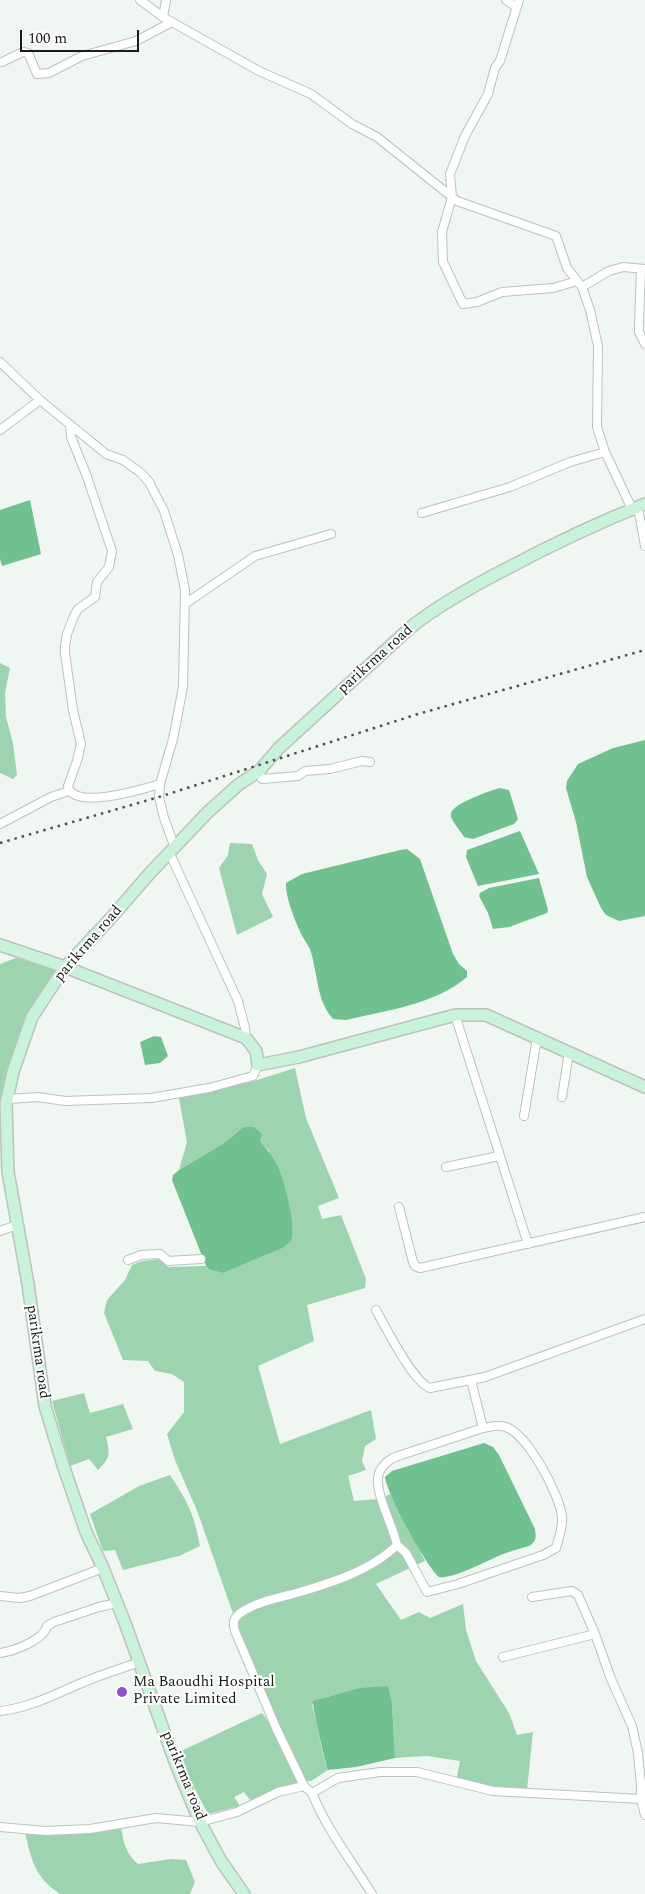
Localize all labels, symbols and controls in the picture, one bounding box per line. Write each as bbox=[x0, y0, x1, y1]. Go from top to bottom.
scale bar bbox=[22, 20, 141, 52]
text: 100 m bbox=[28, 27, 67, 50]
street label: parikrma road bbox=[335, 622, 417, 698]
street label: parikrma road bbox=[51, 902, 127, 986]
street label: parikrma road bbox=[22, 1304, 52, 1400]
place label: Ma Baoudhi Hospital Private Limited bbox=[133, 1674, 275, 1709]
marker: Ma Baoudhi Hospital Private Limited bbox=[115, 1685, 129, 1699]
street label: parikrma road bbox=[157, 1729, 209, 1823]

